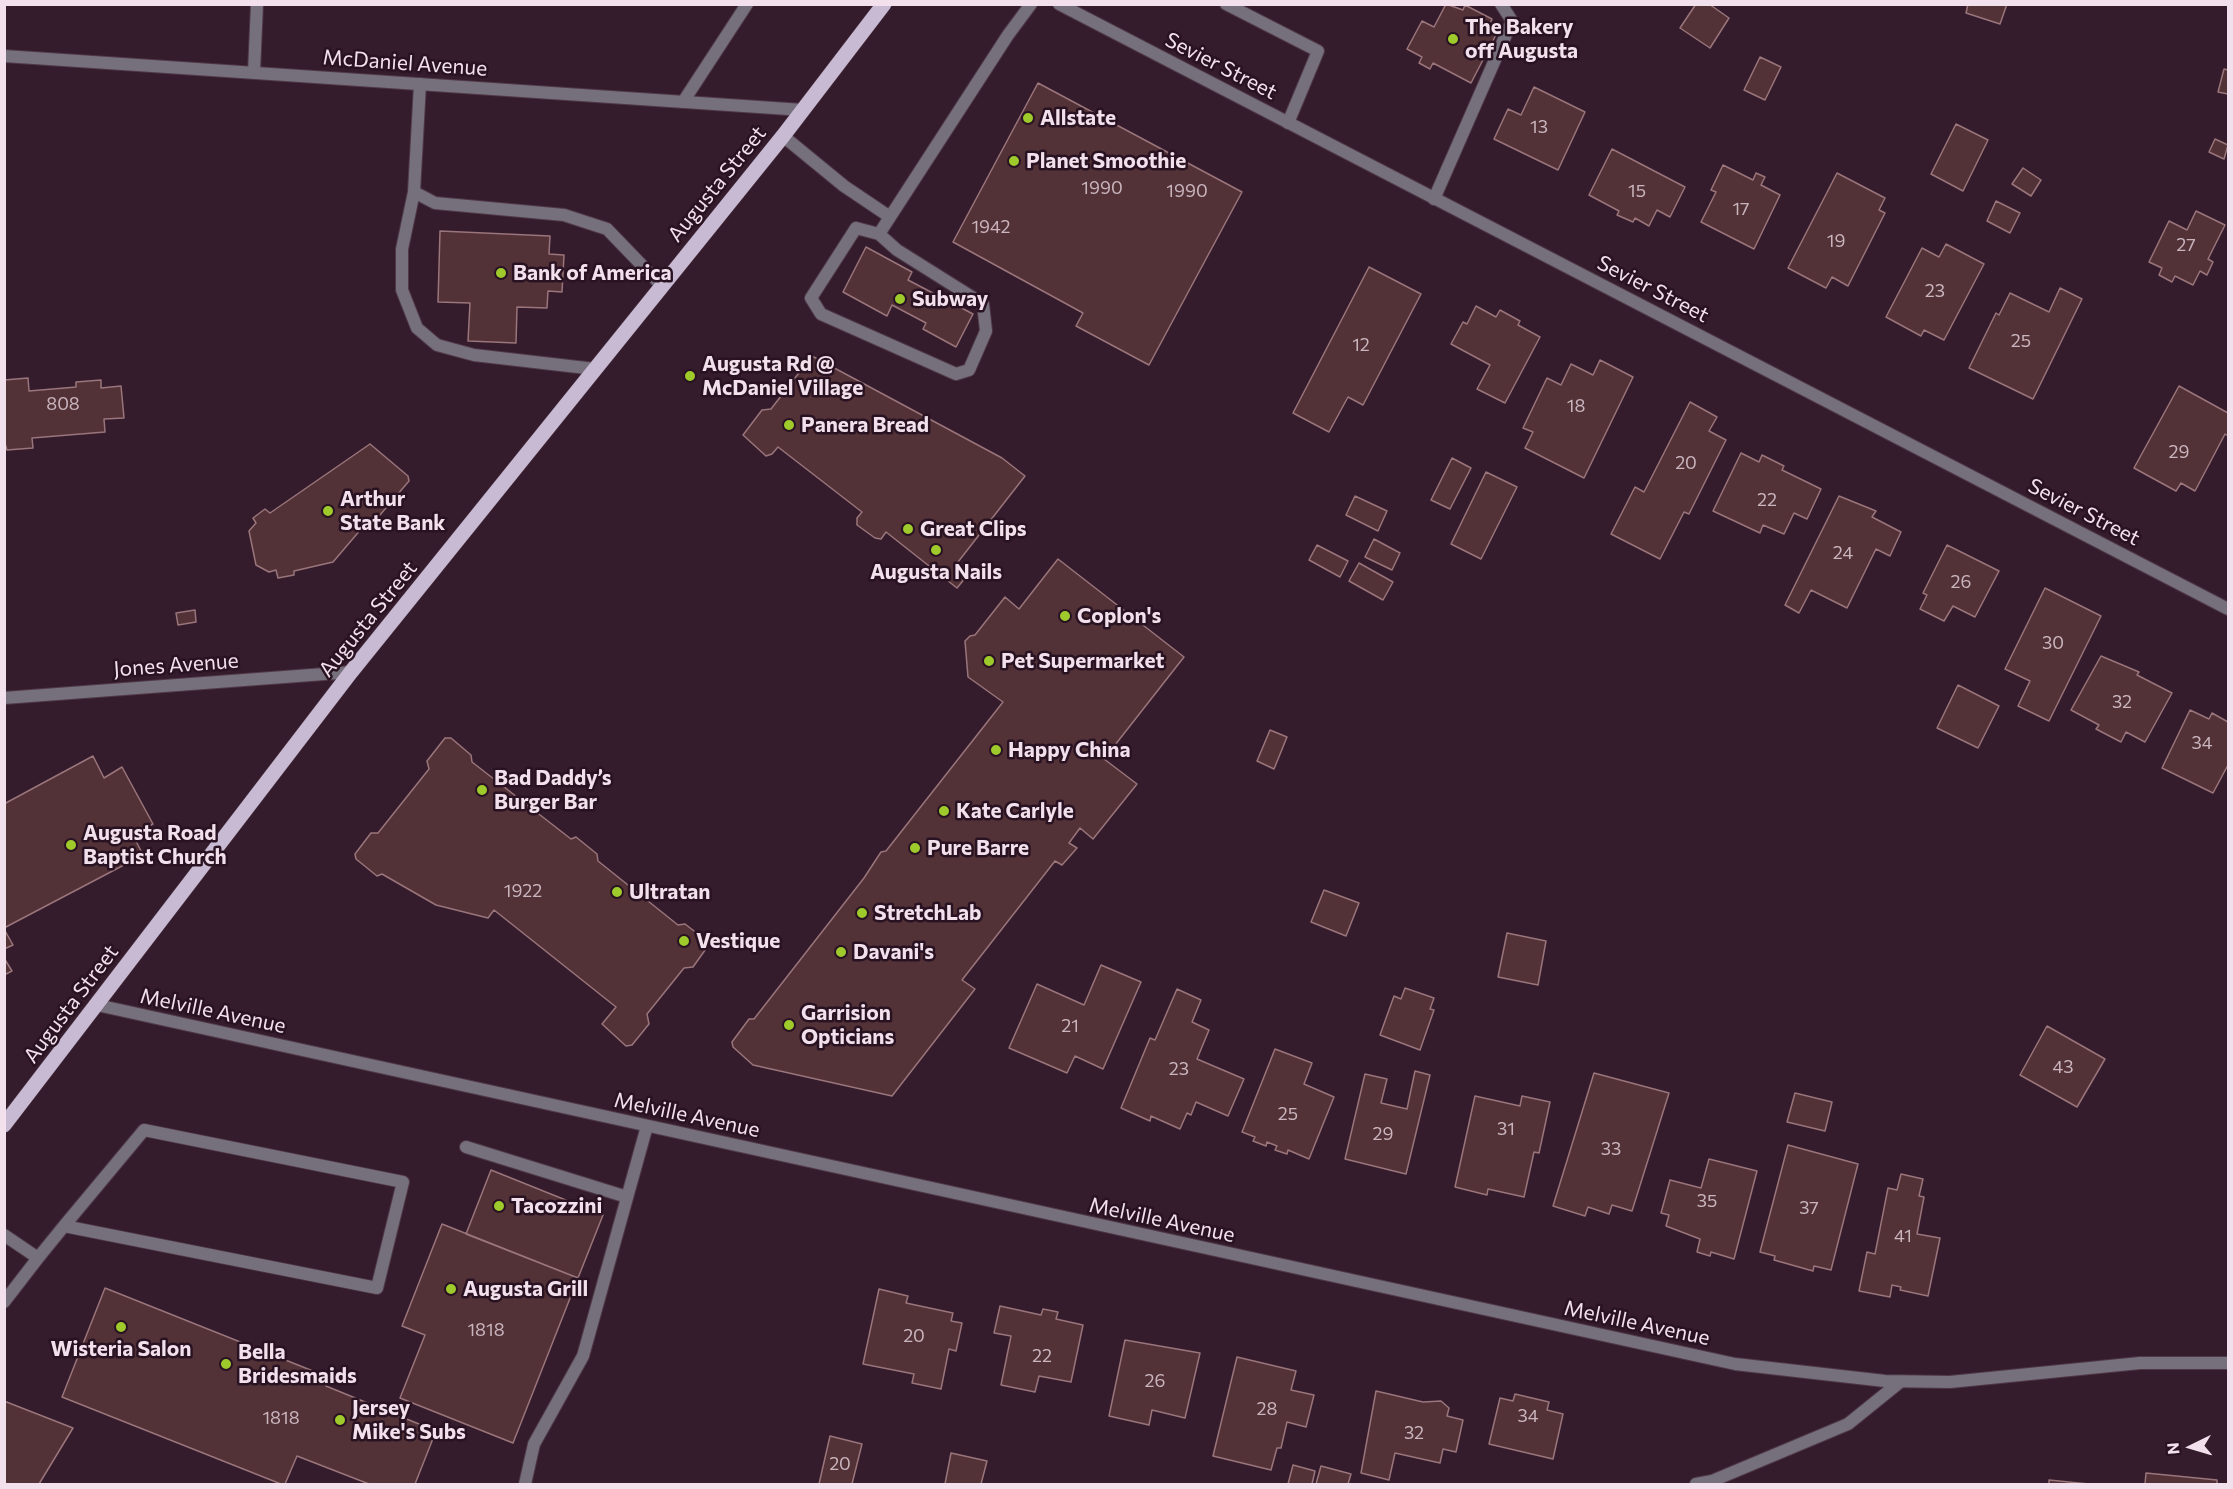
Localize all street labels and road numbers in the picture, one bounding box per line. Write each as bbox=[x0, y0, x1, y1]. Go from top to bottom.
street label: Sevier Street bbox=[1161, 27, 1281, 105]
street label: McDaniel Avenue bbox=[322, 45, 488, 81]
street label: Augusta Street bbox=[663, 121, 771, 247]
street label: Sevier Street bbox=[1593, 250, 1713, 328]
street label: Sevier Street bbox=[2024, 473, 2144, 551]
street label: Augusta Street bbox=[314, 556, 422, 682]
street label: Jones Avenue bbox=[113, 648, 239, 682]
street label: Augusta Street bbox=[18, 940, 124, 1068]
street label: Melville Avenue bbox=[138, 983, 288, 1039]
street label: Melville Avenue bbox=[612, 1087, 762, 1143]
street label: Melville Avenue bbox=[1087, 1192, 1237, 1248]
street label: Melville Avenue bbox=[1562, 1295, 1712, 1351]

